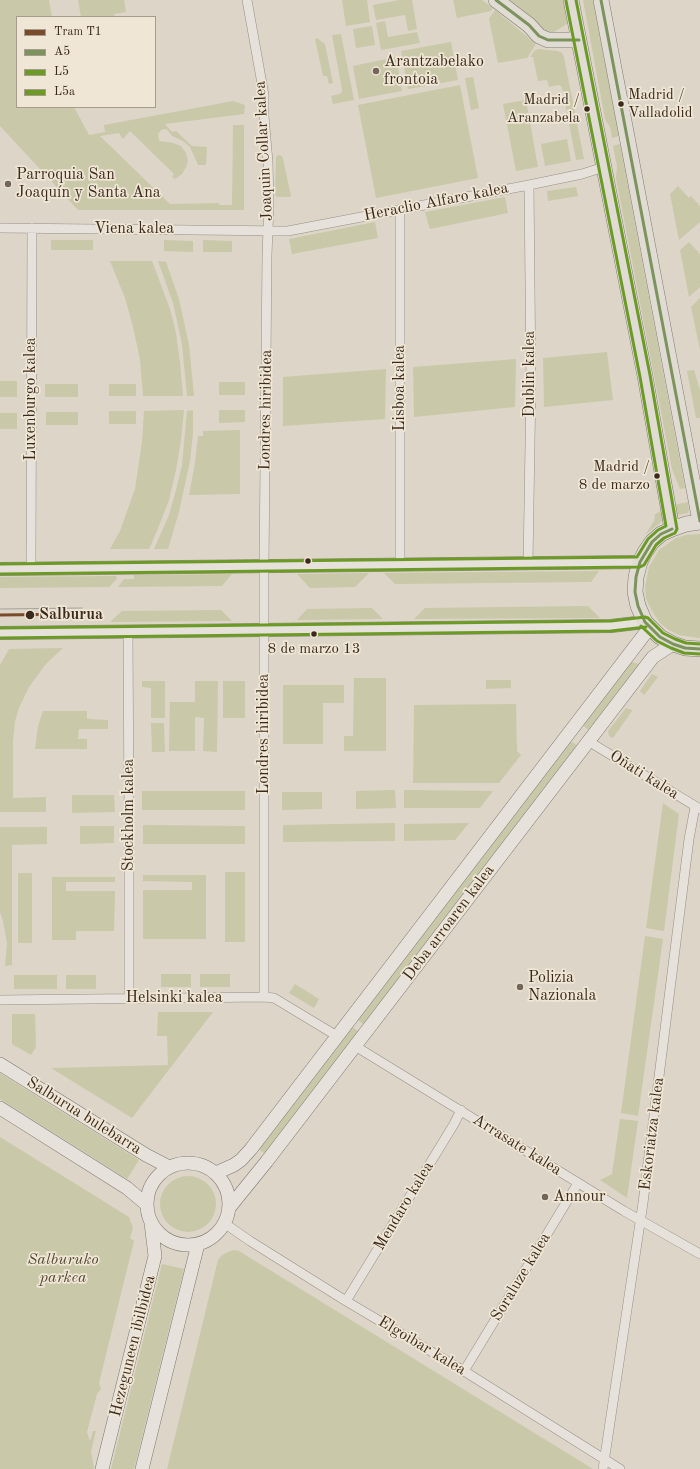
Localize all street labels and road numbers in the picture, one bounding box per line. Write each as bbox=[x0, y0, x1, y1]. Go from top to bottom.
street label: Joaquin Collar kalea bbox=[251, 80, 277, 222]
street label: Heraclio Alfaro kalea bbox=[362, 179, 510, 225]
street label: Viena kalea bbox=[94, 219, 174, 239]
street label: Dublin kalea bbox=[520, 331, 540, 417]
street label: Luxenburgo kalea bbox=[21, 337, 41, 461]
street label: Lisboa kalea bbox=[390, 345, 410, 431]
street label: Londres hiribidea bbox=[255, 349, 277, 471]
street label: Londres hiribidea bbox=[254, 673, 274, 795]
street label: Oñati kalea bbox=[606, 746, 682, 804]
street label: Stockholm kalea bbox=[119, 759, 139, 871]
street label: Deba arroaren kalea bbox=[399, 861, 499, 985]
street label: Helsinki kalea bbox=[125, 988, 223, 1008]
street label: Salburua bulebarra bbox=[23, 1073, 145, 1159]
street label: Eskoriatza kalea bbox=[636, 1076, 668, 1192]
street label: Arrasate kalea bbox=[469, 1110, 565, 1180]
street label: Mendaro kalea bbox=[370, 1158, 438, 1254]
street label: Soraluze kalea bbox=[487, 1229, 555, 1325]
street label: Hezeguneen ibilbidea bbox=[106, 1273, 160, 1419]
street label: Elgoibar kalea bbox=[375, 1312, 469, 1380]

